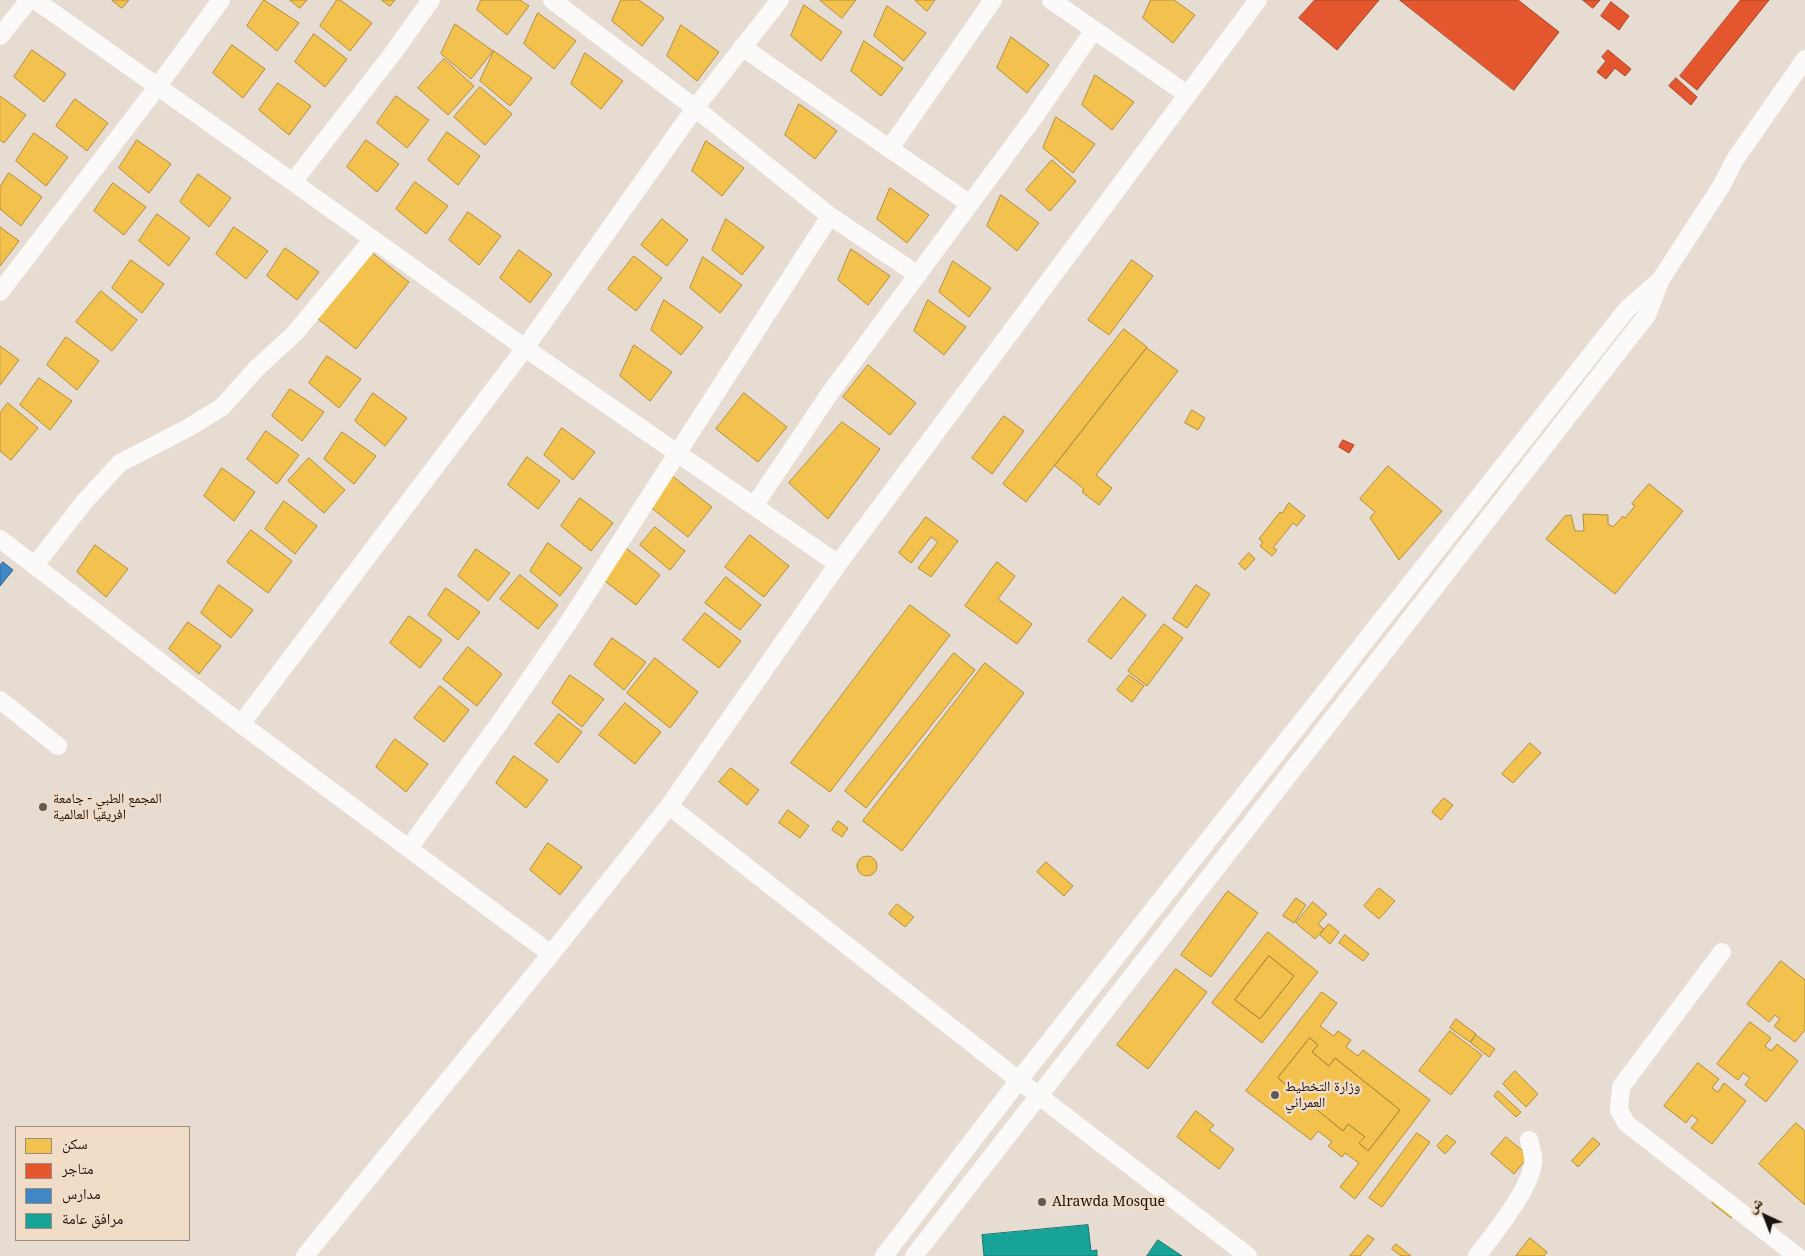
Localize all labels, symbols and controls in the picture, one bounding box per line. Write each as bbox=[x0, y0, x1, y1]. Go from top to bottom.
place label: المجمع الطبي - جامعة افريقيا العالمية bbox=[53, 791, 162, 824]
marker: المجمع الطبي - جامعة افريقيا العالمية bbox=[37, 801, 49, 813]
place label: وزارة التخطيط العمراني bbox=[1285, 1079, 1360, 1112]
marker: وزارة التخطيط العمراني bbox=[1269, 1089, 1281, 1101]
legend bbox=[15, 1126, 190, 1241]
text: سكن bbox=[62, 1133, 88, 1153]
text: متاجر bbox=[62, 1158, 94, 1178]
text: مدارس bbox=[62, 1183, 101, 1203]
north arrow bbox=[1740, 1191, 1790, 1241]
text: ش bbox=[1743, 1193, 1766, 1217]
place label: Alrawda Mosque bbox=[1052, 1194, 1165, 1210]
marker: Alrawda Mosque bbox=[1036, 1196, 1048, 1208]
text: مرافق عامة bbox=[62, 1208, 123, 1228]

